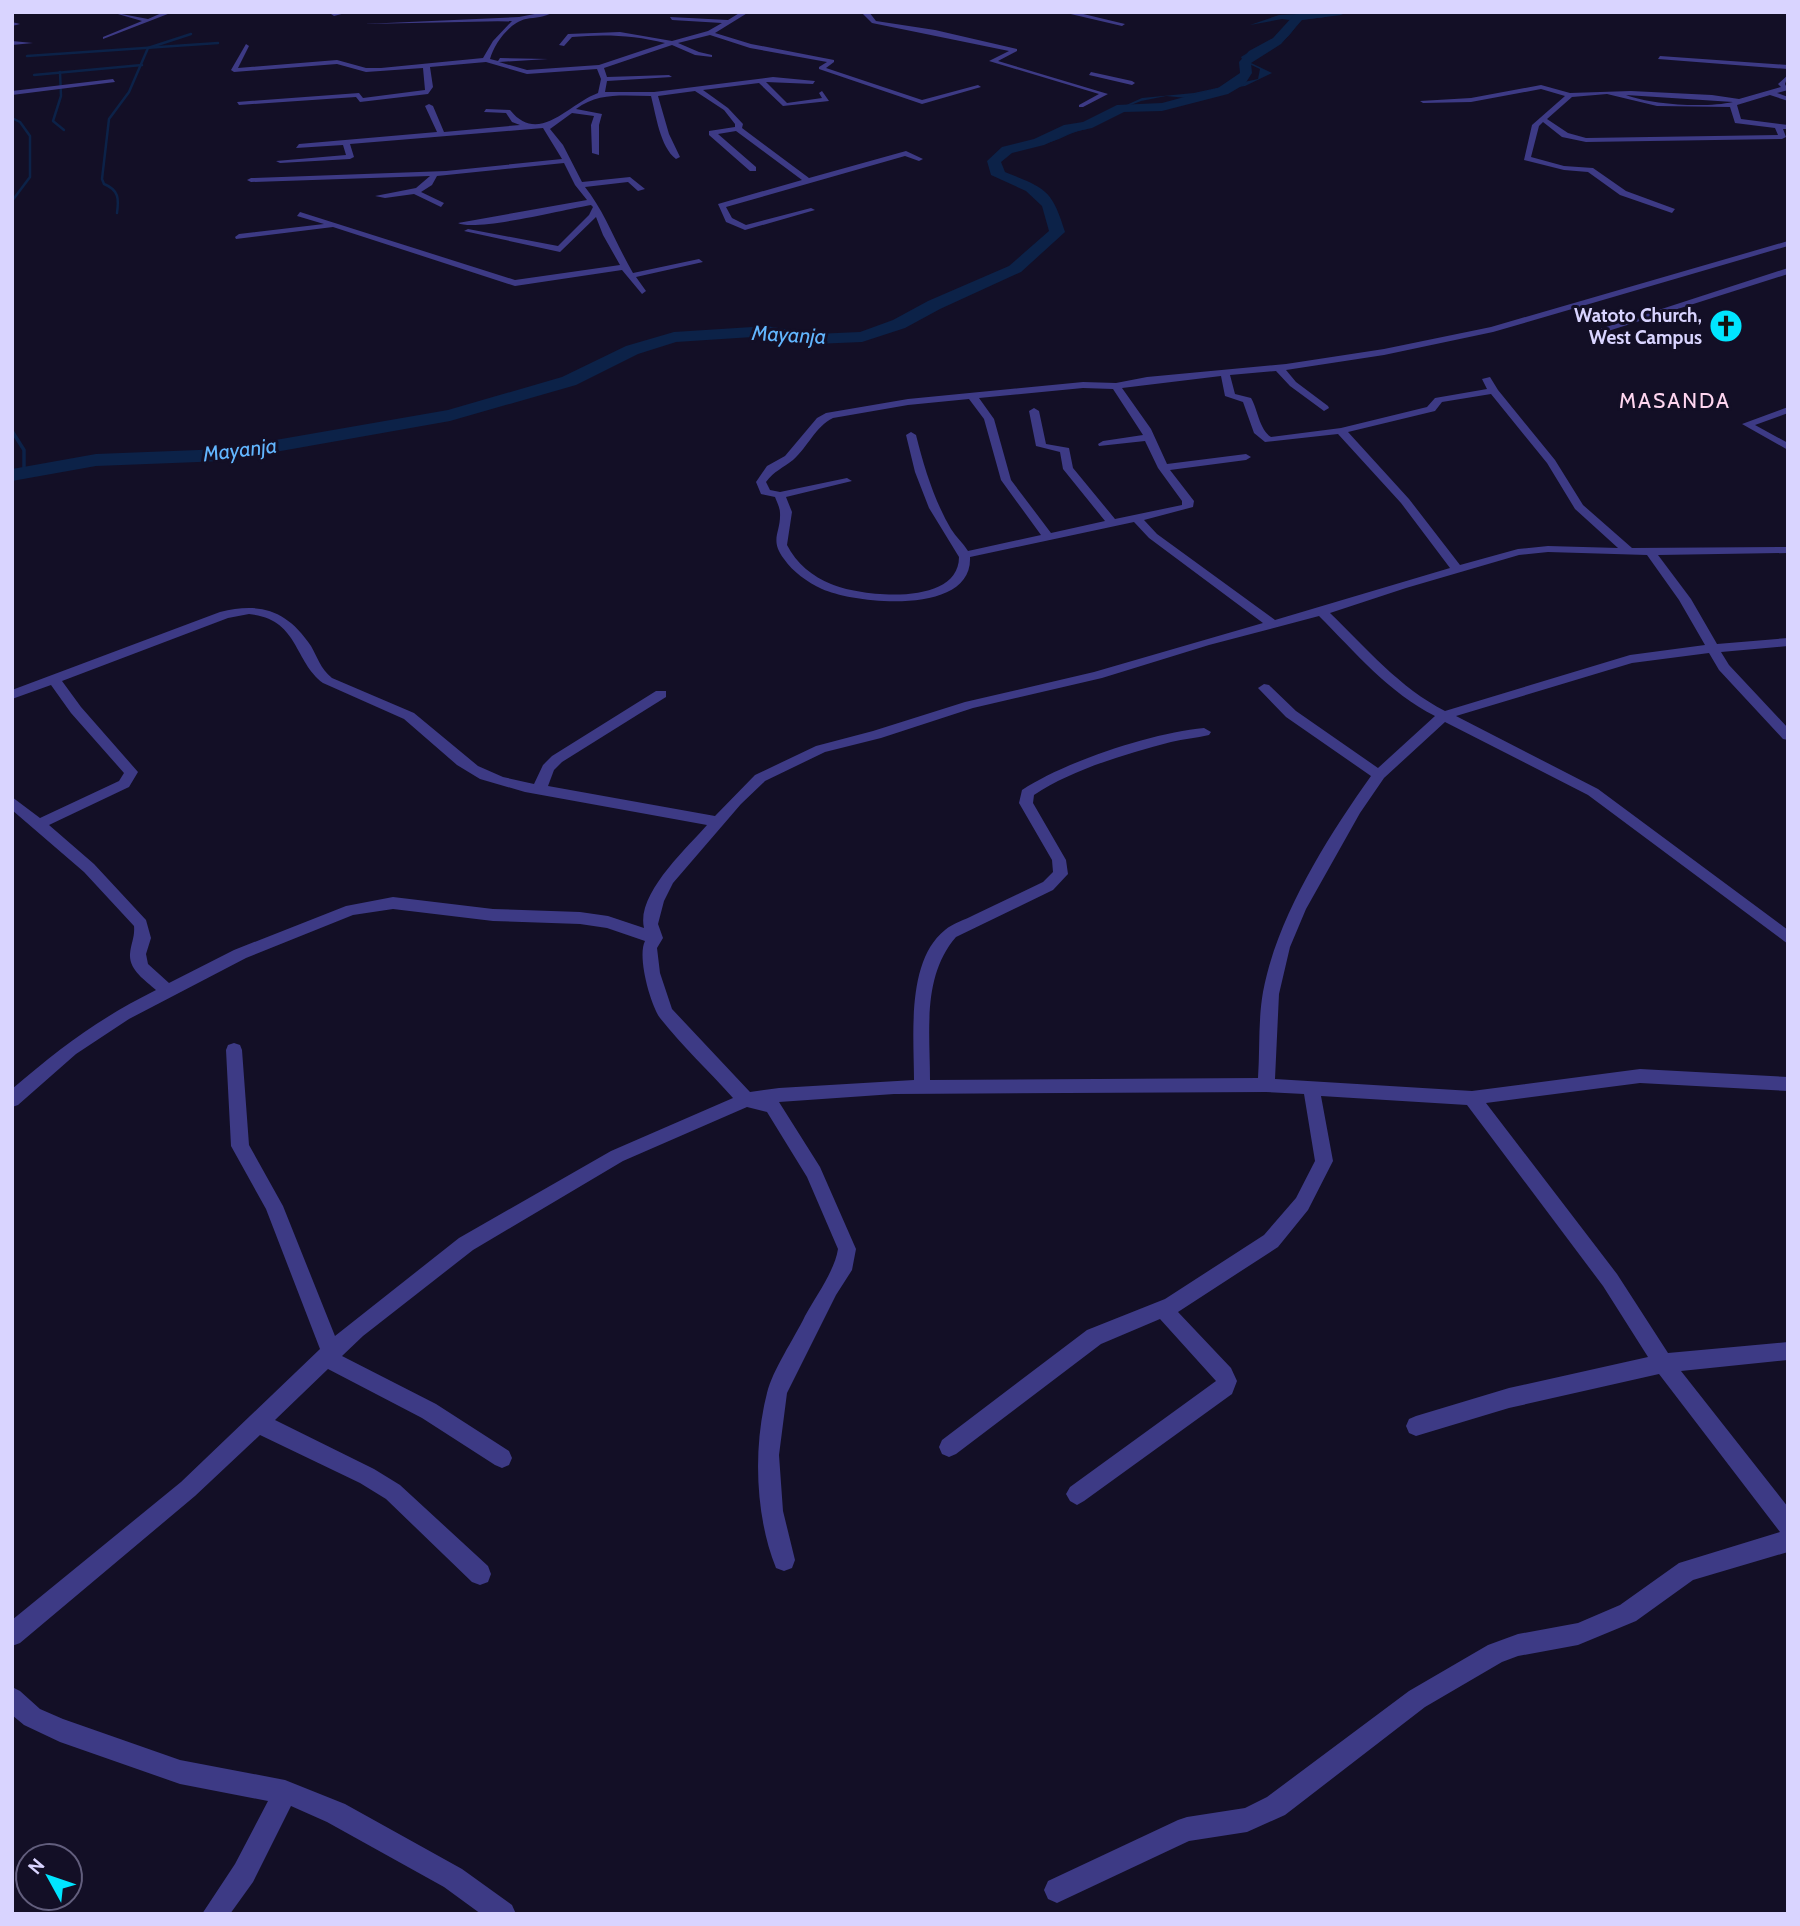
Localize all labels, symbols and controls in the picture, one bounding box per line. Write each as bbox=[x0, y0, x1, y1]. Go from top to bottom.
place label: Watoto Church, West Campus bbox=[1574, 304, 1702, 349]
church icon: Watoto Church, West Campus bbox=[1707, 307, 1745, 345]
water label: Mayanja bbox=[750, 320, 827, 350]
district label: MASANDA bbox=[1619, 388, 1731, 413]
water label: Mayanja bbox=[201, 433, 279, 468]
north arrow bbox=[14, 1842, 84, 1912]
text: N bbox=[23, 1854, 49, 1879]

